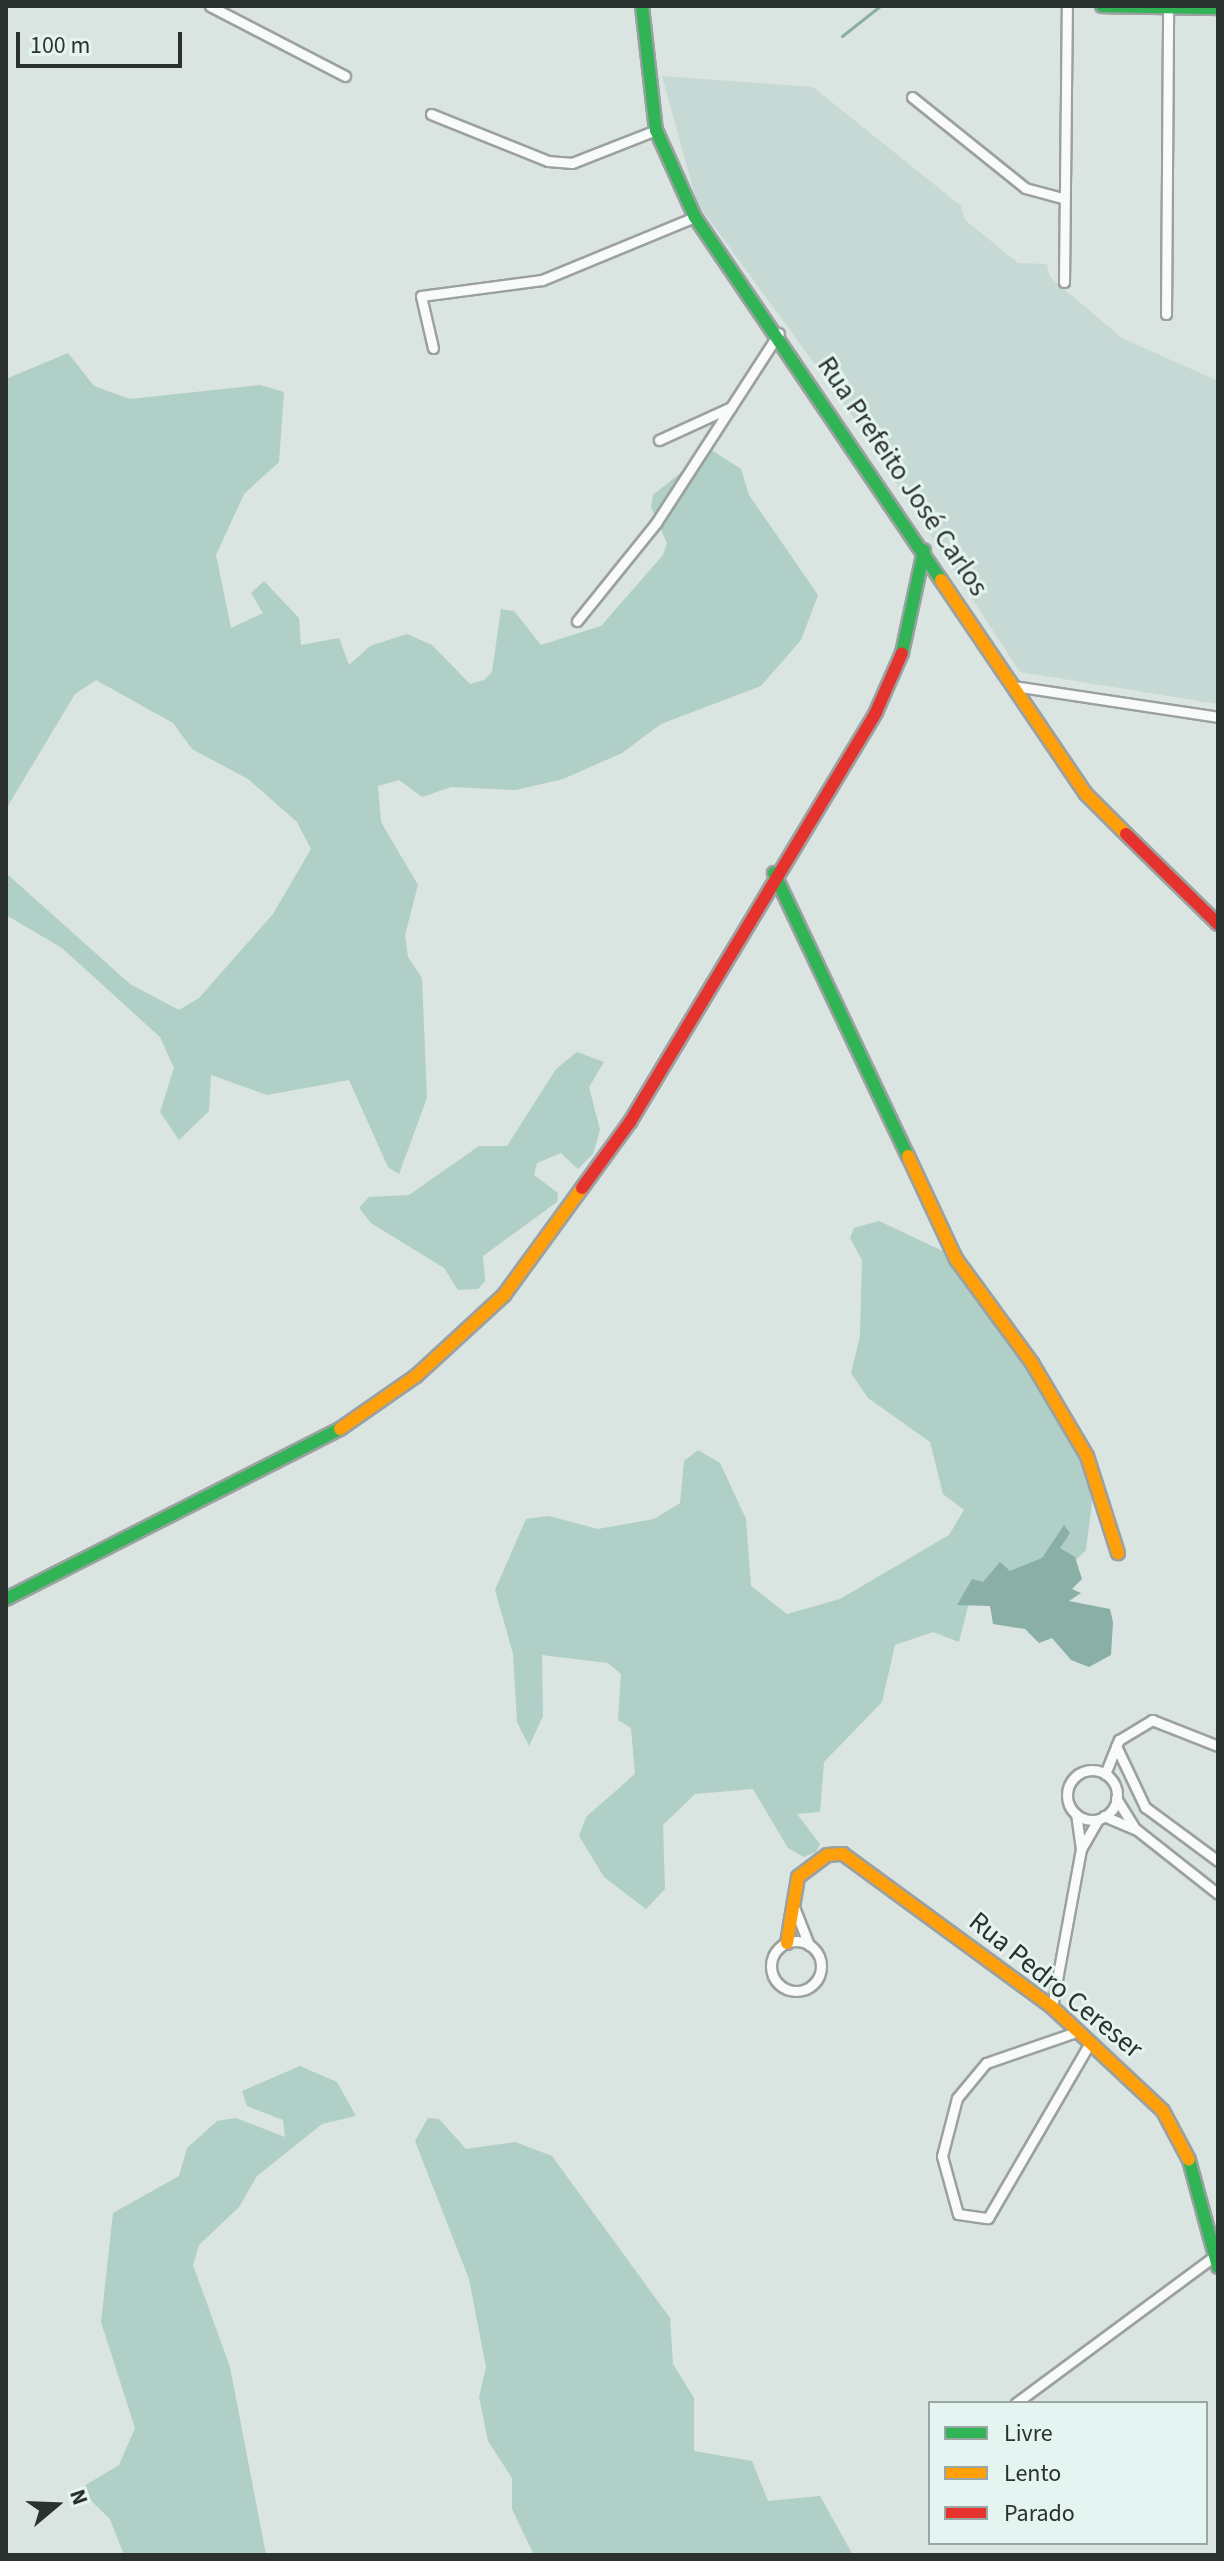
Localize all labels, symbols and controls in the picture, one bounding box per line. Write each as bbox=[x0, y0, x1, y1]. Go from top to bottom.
scale bar bbox=[20, 16, 186, 66]
text: 100 m bbox=[30, 28, 90, 63]
street label: Rua Prefeito José Carlos bbox=[810, 350, 996, 602]
street label: Rua Pedro Cereser bbox=[962, 1905, 1150, 2065]
legend bbox=[928, 2401, 1208, 2545]
text: Livre bbox=[1004, 2416, 1053, 2451]
text: Lento bbox=[1004, 2456, 1061, 2491]
north arrow bbox=[16, 2465, 96, 2545]
text: N bbox=[61, 2485, 96, 2509]
text: Parado bbox=[1004, 2496, 1075, 2531]

